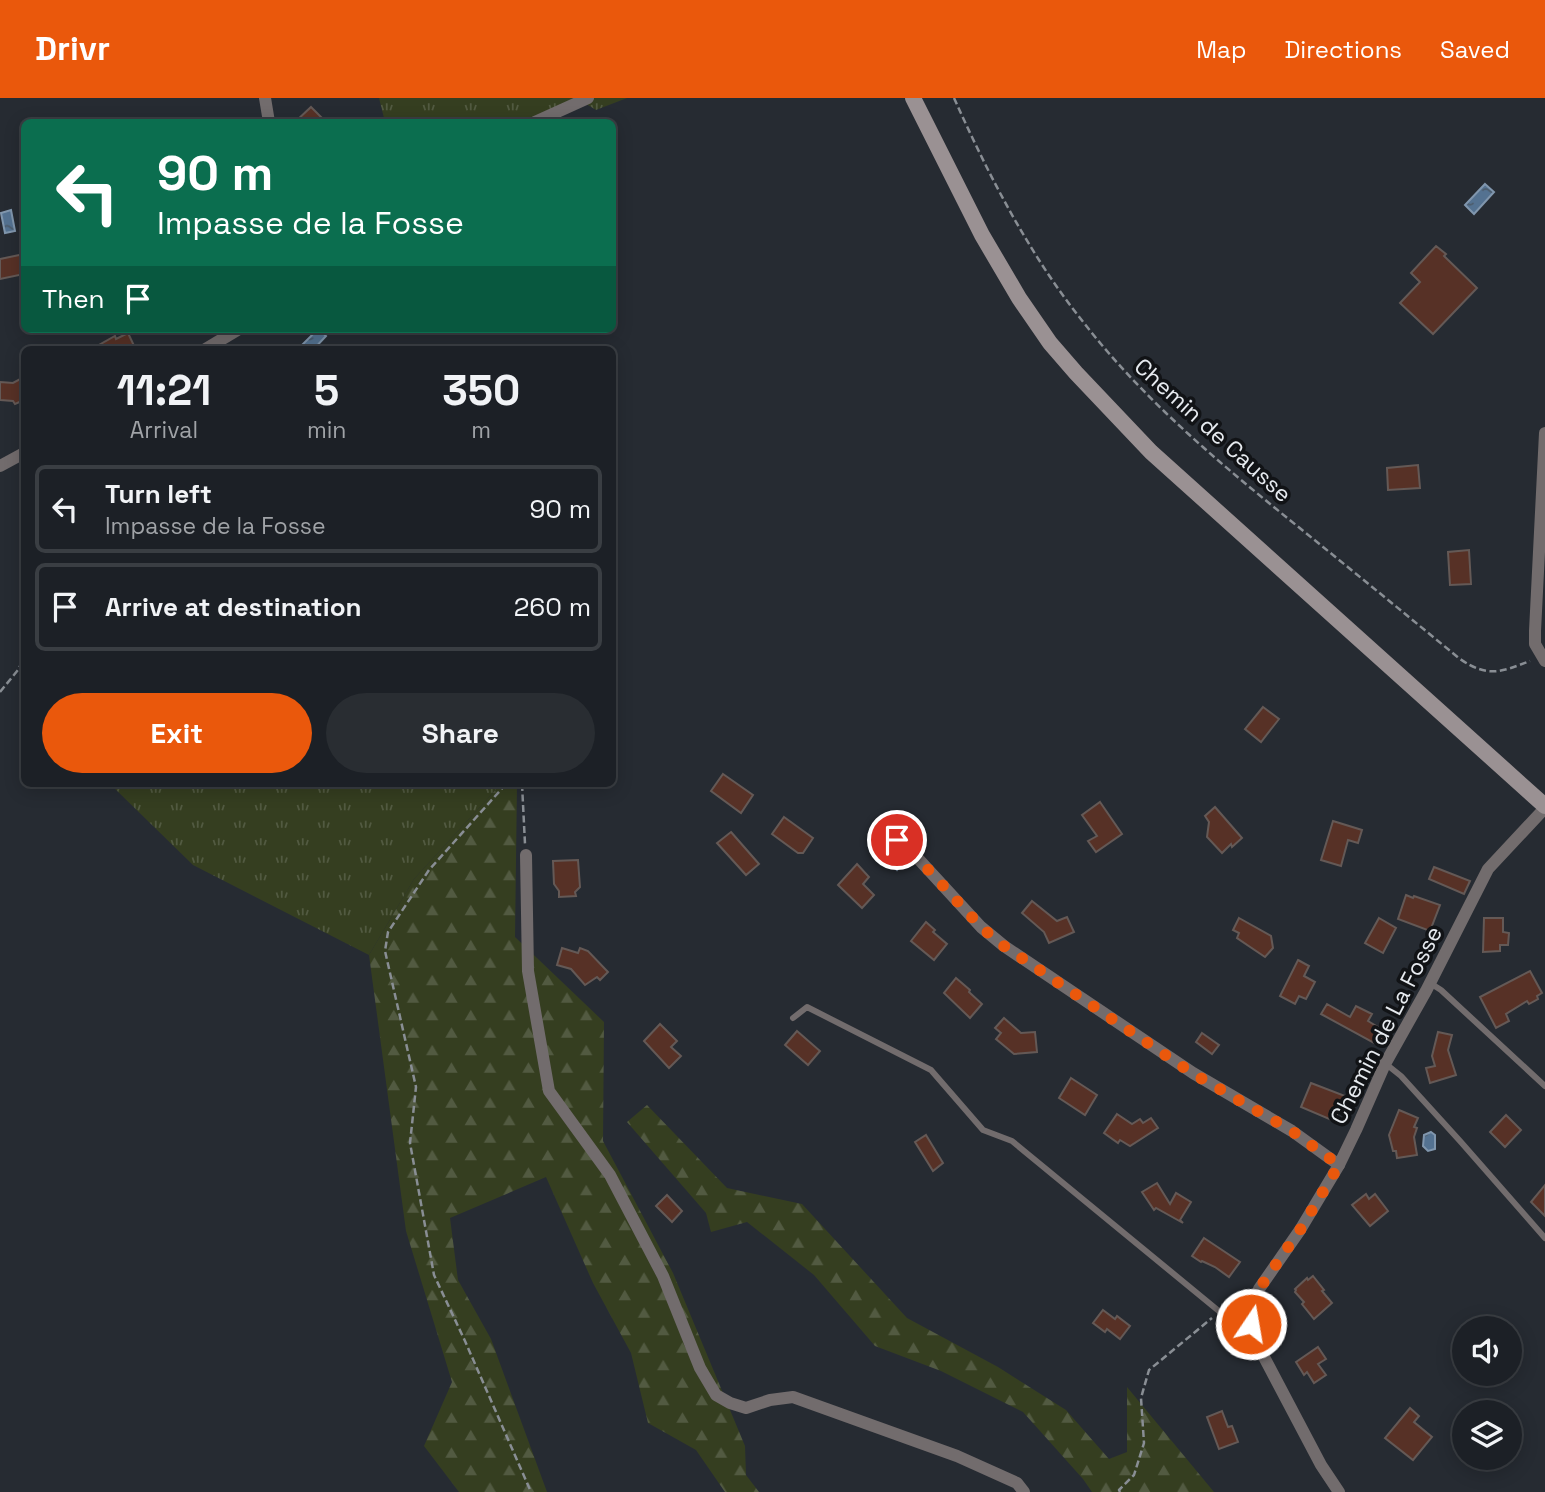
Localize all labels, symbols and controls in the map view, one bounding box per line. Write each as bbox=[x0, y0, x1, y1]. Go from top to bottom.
text: Drivr bbox=[35, 28, 110, 70]
text: Map bbox=[1196, 34, 1246, 65]
text: Directions bbox=[1284, 34, 1402, 65]
text: Saved bbox=[1440, 34, 1510, 65]
text: 90 m bbox=[157, 142, 273, 204]
icon: left bbox=[42, 147, 133, 238]
text: Impasse de la Fosse bbox=[157, 203, 464, 243]
icon: arrive bbox=[119, 280, 157, 318]
text: Then bbox=[42, 282, 105, 316]
street label: Chemin de Causse bbox=[1128, 351, 1298, 509]
text: 11:21 bbox=[117, 364, 211, 417]
text: 5 bbox=[314, 364, 339, 417]
text: 350 bbox=[442, 364, 520, 417]
text: Arrival bbox=[130, 415, 198, 445]
text: min bbox=[307, 415, 346, 445]
text: m bbox=[471, 415, 491, 445]
text: Turn left bbox=[105, 477, 212, 511]
icon: left bbox=[46, 490, 84, 528]
text: 90 m bbox=[529, 492, 591, 526]
text: Impasse de la Fosse bbox=[105, 511, 326, 541]
icon: arrive bbox=[46, 588, 84, 626]
text: Arrive at destination bbox=[105, 590, 362, 624]
text: 260 m bbox=[514, 590, 591, 624]
button: Exit bbox=[42, 693, 312, 773]
button: Share bbox=[326, 693, 595, 773]
pin bbox=[867, 810, 927, 870]
icon: arrive bbox=[878, 821, 916, 859]
street label: Chemin de La Fosse bbox=[1323, 921, 1449, 1129]
position arrow bbox=[1214, 1287, 1288, 1361]
map controls bbox=[1452, 1316, 1522, 1470]
button: sound bbox=[1452, 1316, 1522, 1386]
button: layers bbox=[1452, 1400, 1522, 1470]

